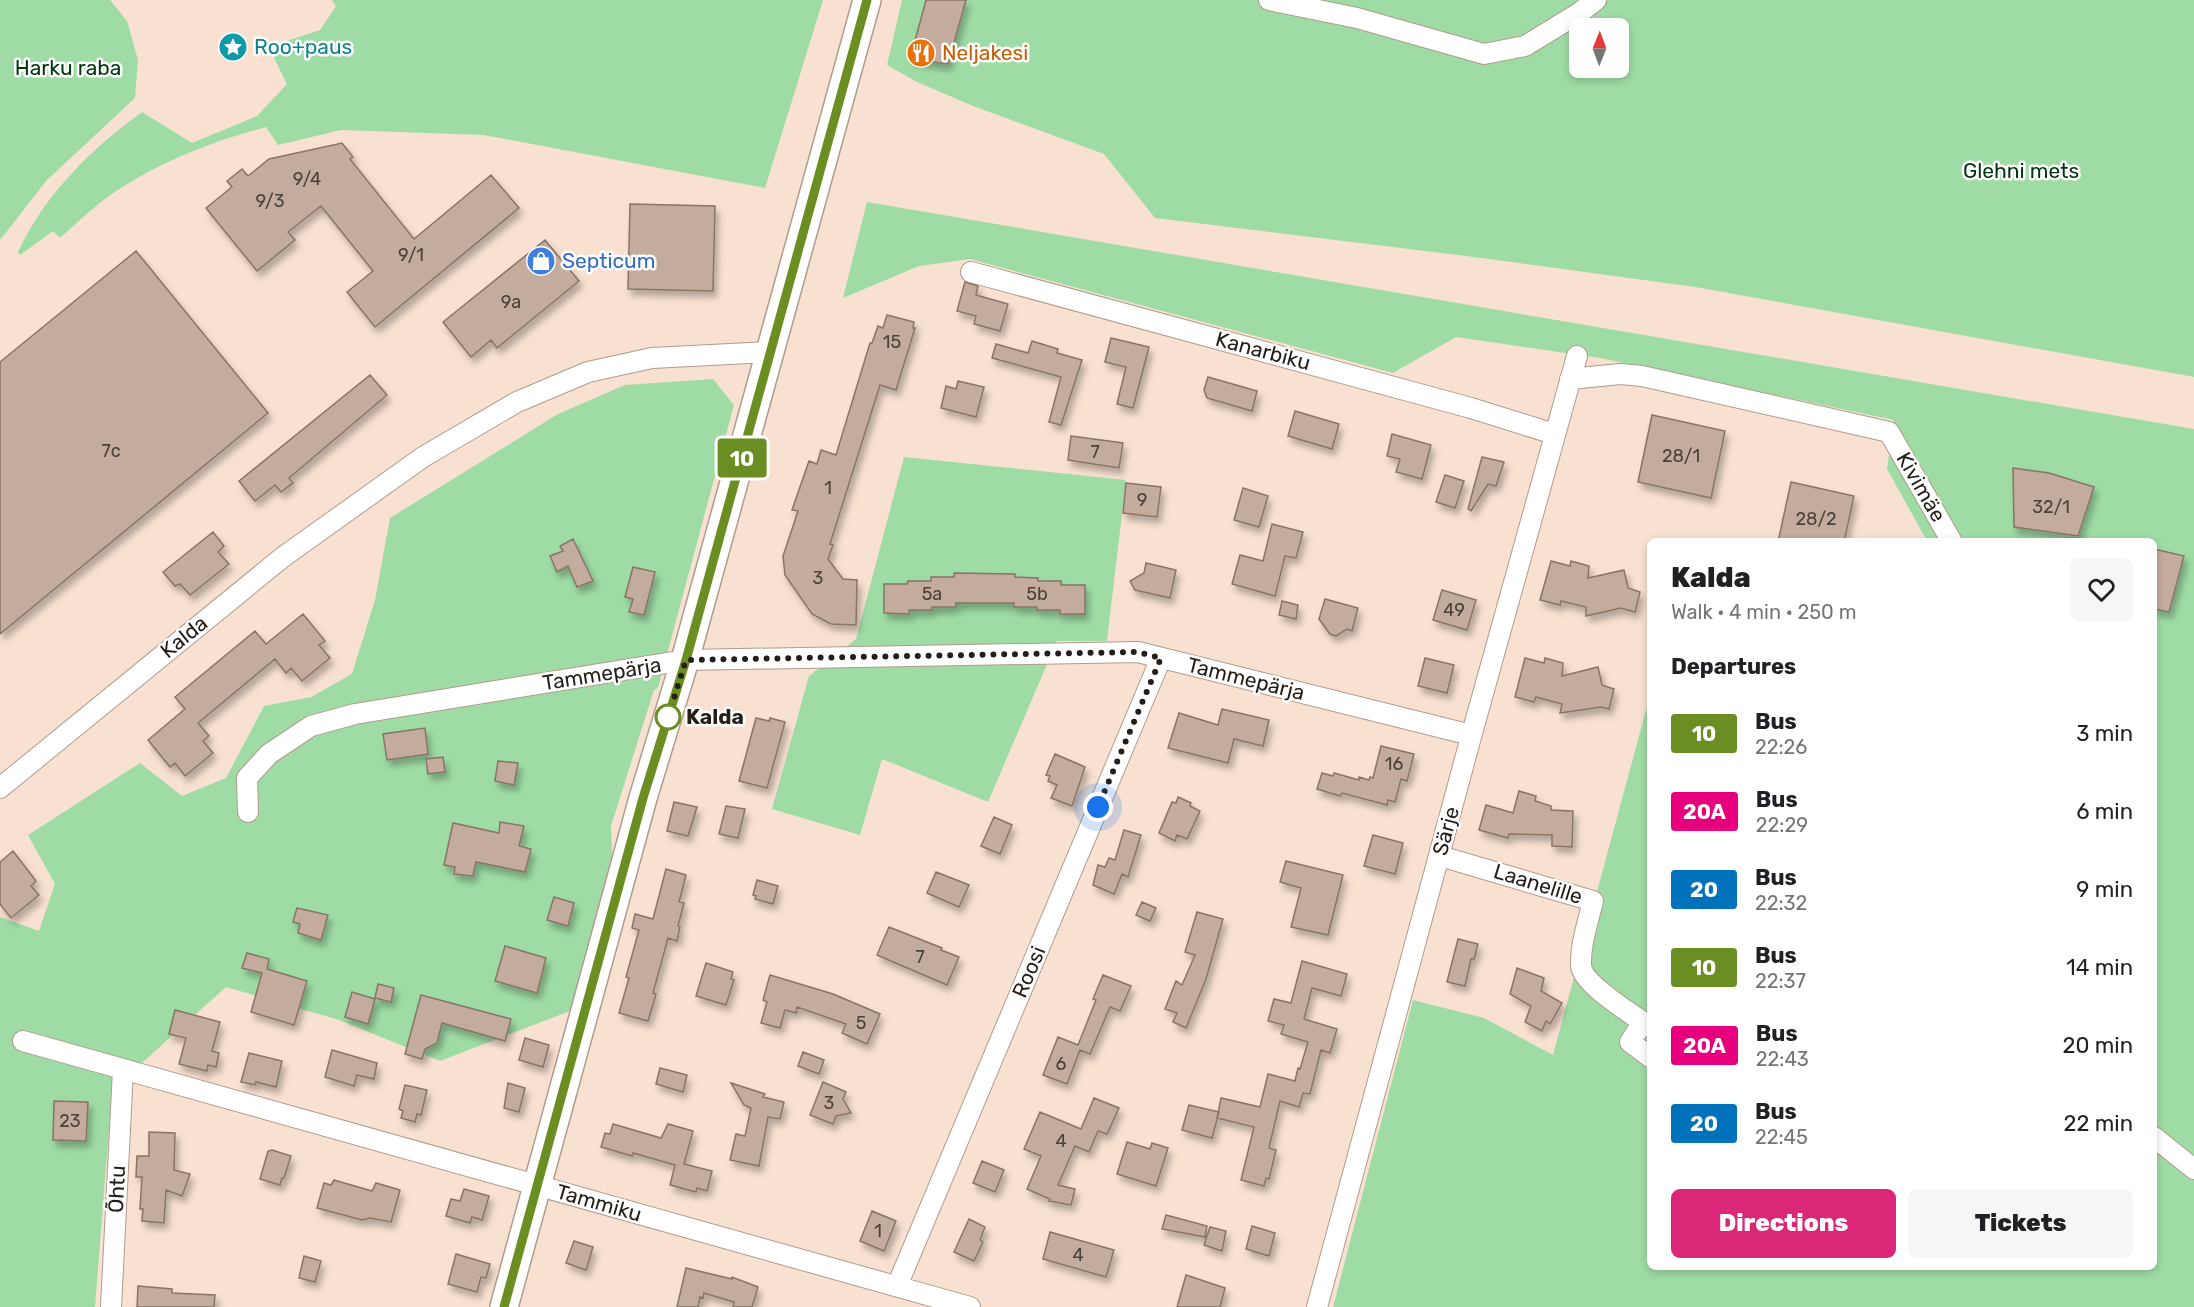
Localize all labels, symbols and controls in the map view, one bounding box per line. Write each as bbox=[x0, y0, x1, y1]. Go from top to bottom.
north arrow bbox=[1569, 18, 1629, 78]
map controls bbox=[1569, 18, 1629, 78]
place icon: Roo+paus bbox=[217, 31, 249, 63]
place label: Roo+paus bbox=[254, 34, 352, 59]
restaurant icon: Neljakesi bbox=[905, 37, 937, 69]
place label: Neljakesi bbox=[942, 40, 1028, 65]
park label: Harku raba bbox=[15, 55, 121, 80]
park label: Glehni mets bbox=[1963, 158, 2079, 183]
house number: 9/4 bbox=[293, 168, 321, 190]
house number: 9/3 bbox=[255, 190, 285, 212]
house number: 9/1 bbox=[398, 244, 424, 266]
shop icon: Septicum bbox=[525, 245, 557, 277]
place label: Septicum bbox=[562, 248, 655, 273]
house number: 9a bbox=[501, 291, 521, 313]
street label: Kanarbiku bbox=[1213, 326, 1313, 375]
house number: 15 bbox=[883, 331, 901, 353]
line badge: 10 bbox=[715, 438, 769, 478]
house number: 7c bbox=[101, 440, 121, 462]
house number: 7 bbox=[1090, 441, 1100, 463]
house number: 28/1 bbox=[1662, 445, 1700, 467]
text: 10 bbox=[730, 446, 754, 471]
street label: Kivimäe bbox=[1891, 447, 1951, 526]
house number: 1 bbox=[824, 477, 832, 499]
house number: 9 bbox=[1137, 489, 1147, 511]
house number: 32/1 bbox=[2032, 496, 2070, 518]
house number: 28/2 bbox=[1796, 508, 1836, 530]
button: heart bbox=[2070, 558, 2133, 621]
text: Kalda bbox=[1671, 561, 1751, 594]
house number: 3 bbox=[813, 567, 823, 589]
house number: 5a bbox=[922, 583, 942, 605]
house number: 5b bbox=[1026, 583, 1048, 605]
house number: 49 bbox=[1443, 599, 1465, 621]
text: Walk · 4 min · 250 m bbox=[1671, 600, 1856, 624]
street label: Kalda bbox=[155, 610, 212, 663]
street label: Tammepärja bbox=[541, 652, 663, 695]
street label: Tammepärja bbox=[1185, 652, 1307, 705]
text: Departures bbox=[1671, 653, 1796, 680]
marker: Kalda bbox=[655, 704, 681, 730]
place label: Kalda bbox=[686, 704, 744, 729]
text: Bus bbox=[1755, 708, 1797, 735]
text: 3 min bbox=[2076, 720, 2133, 747]
text: 10 bbox=[1692, 721, 1716, 746]
text: 22:26 bbox=[1755, 735, 1807, 759]
house number: 16 bbox=[1385, 753, 1403, 775]
text: Bus bbox=[1756, 786, 1798, 813]
your location bbox=[1083, 792, 1113, 822]
text: 6 min bbox=[2076, 798, 2133, 825]
text: 20A bbox=[1683, 799, 1726, 824]
street label: Särje bbox=[1427, 804, 1464, 858]
text: 22:29 bbox=[1756, 813, 1808, 837]
street label: Laanelille bbox=[1491, 858, 1586, 909]
text: Bus bbox=[1755, 864, 1797, 891]
text: 9 min bbox=[2076, 876, 2133, 903]
text: 20 bbox=[1690, 877, 1718, 902]
text: 22:32 bbox=[1755, 891, 1807, 915]
street label: Roosi bbox=[1007, 942, 1051, 1001]
text: Bus bbox=[1755, 942, 1797, 969]
house number: 7 bbox=[915, 946, 925, 968]
text: 14 min bbox=[2066, 954, 2133, 981]
text: 10 bbox=[1692, 955, 1716, 980]
text: 22:37 bbox=[1755, 969, 1806, 993]
house number: 5 bbox=[856, 1012, 866, 1034]
text: Bus bbox=[1756, 1020, 1798, 1047]
text: 20 min bbox=[2063, 1032, 2133, 1059]
text: 20A bbox=[1683, 1033, 1726, 1058]
text: 22:43 bbox=[1756, 1047, 1809, 1071]
house number: 6 bbox=[1056, 1053, 1067, 1075]
house number: 3 bbox=[824, 1092, 834, 1114]
text: Bus bbox=[1755, 1098, 1797, 1125]
house number: 23 bbox=[59, 1110, 81, 1132]
text: 22 min bbox=[2064, 1110, 2133, 1137]
text: 20 bbox=[1690, 1111, 1718, 1136]
text: 22:45 bbox=[1755, 1125, 1808, 1149]
house number: 4 bbox=[1055, 1130, 1067, 1152]
street label: Õhtu bbox=[103, 1164, 130, 1213]
street label: Tammiku bbox=[554, 1178, 645, 1227]
button: Directions bbox=[1671, 1189, 1896, 1258]
button: Tickets bbox=[1908, 1189, 2133, 1258]
house number: 1 bbox=[874, 1220, 882, 1242]
house number: 4 bbox=[1072, 1244, 1084, 1266]

